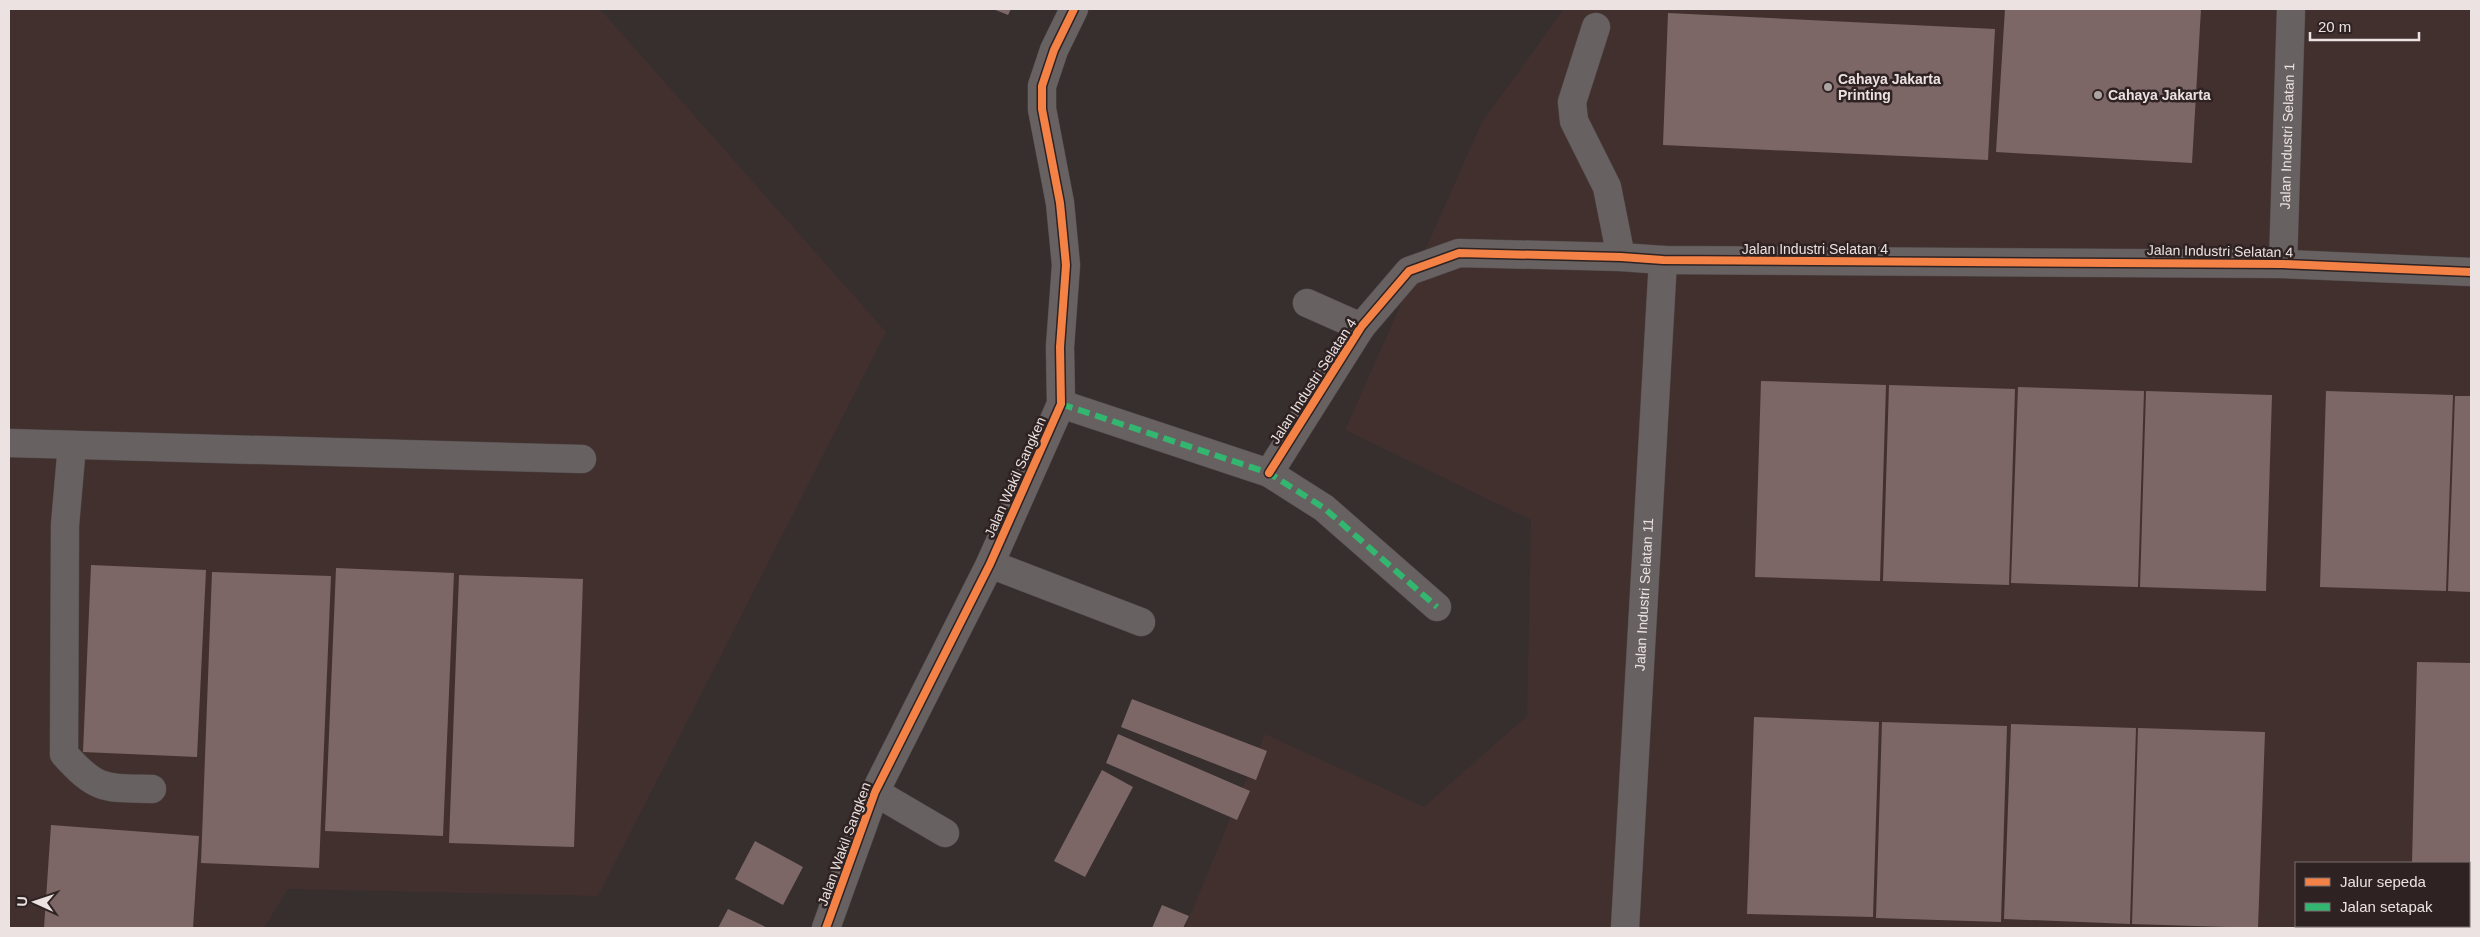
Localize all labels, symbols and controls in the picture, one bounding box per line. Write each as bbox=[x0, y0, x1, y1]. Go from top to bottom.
scale bar bbox=[2310, 10, 2419, 42]
text: 20 m bbox=[2318, 18, 2351, 35]
street label: Jalan Industri Selatan 1 bbox=[2277, 62, 2297, 210]
place label: Cahaya Jakarta Printing bbox=[1838, 71, 1941, 103]
marker: Cahaya Jakarta Printing bbox=[1822, 81, 1834, 93]
place label: Cahaya Jakarta bbox=[2108, 87, 2211, 103]
marker: Cahaya Jakarta bbox=[2092, 89, 2104, 101]
street label: Jalan Industri Selatan 4 bbox=[1742, 241, 1888, 257]
street label: Jalan Industri Selatan 4 bbox=[2147, 242, 2293, 260]
street label: Jalan Industri Selatan 4 bbox=[1266, 315, 1360, 447]
street label: Jalan Wakil Sangken bbox=[981, 414, 1049, 540]
street label: Jalan Industri Selatan 11 bbox=[1632, 517, 1656, 671]
street label: Jalan Wakil Sangken bbox=[814, 780, 874, 908]
legend bbox=[2295, 862, 2470, 927]
text: Jalur sepeda bbox=[2340, 873, 2427, 890]
north arrow bbox=[10, 877, 60, 927]
text: U bbox=[14, 896, 30, 907]
text: Jalan setapak bbox=[2340, 898, 2433, 915]

